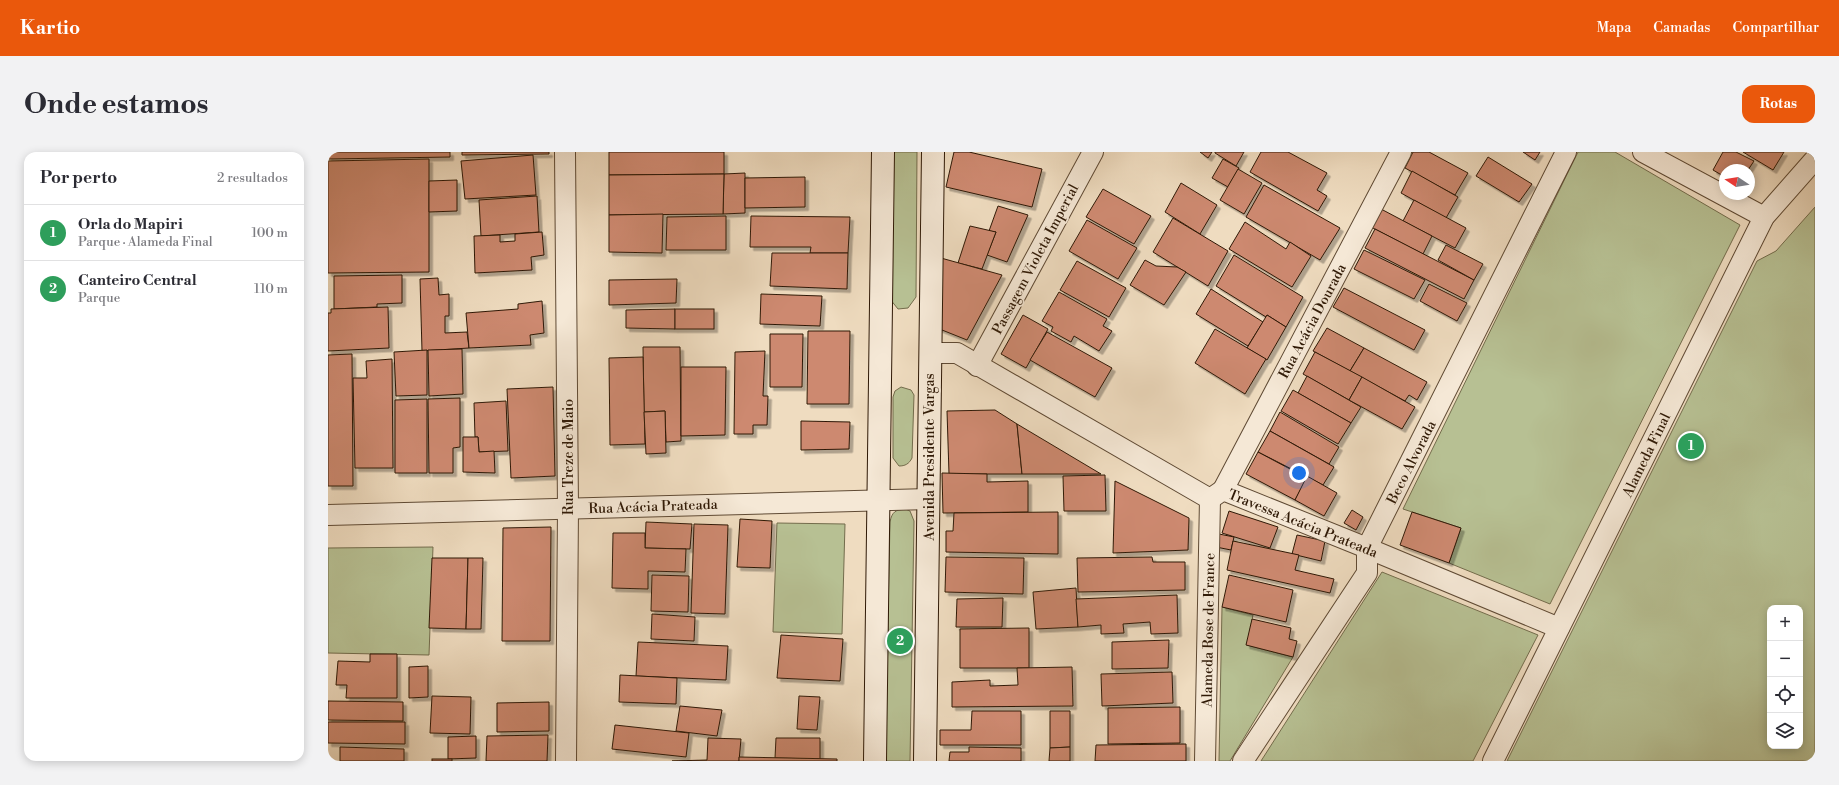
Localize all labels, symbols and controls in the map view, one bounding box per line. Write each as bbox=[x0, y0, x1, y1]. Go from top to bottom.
text: Kartio bbox=[20, 16, 80, 40]
text: Mapa bbox=[1597, 19, 1631, 37]
text: Camadas bbox=[1653, 19, 1710, 37]
text: Compartilhar bbox=[1732, 19, 1819, 37]
button: Rotas bbox=[1742, 85, 1815, 123]
text: Onde estamos bbox=[24, 87, 209, 122]
north arrow bbox=[1719, 164, 1755, 200]
text: Por perto bbox=[40, 167, 117, 189]
text: 2 resultados bbox=[217, 170, 288, 186]
street label: Passagem Violeta Imperial bbox=[989, 181, 1083, 338]
text: Orla do Mapiri bbox=[78, 215, 183, 234]
text: 1 bbox=[50, 225, 56, 241]
text: 100 m bbox=[252, 225, 288, 241]
text: Parque · Alameda Final bbox=[78, 234, 213, 250]
street label: Rua Acácia Dourada bbox=[1275, 260, 1351, 382]
text: Canteiro Central bbox=[78, 271, 197, 290]
text: 2 bbox=[49, 281, 57, 297]
text: 110 m bbox=[254, 281, 288, 297]
text: Parque bbox=[78, 290, 120, 306]
street label: Avenida Presidente Vargas bbox=[921, 373, 939, 542]
street label: Rua Treze de Maio bbox=[560, 399, 578, 515]
street label: Alameda Final bbox=[1618, 410, 1675, 501]
street label: Beco Alvorada bbox=[1383, 417, 1441, 508]
pin: 1 bbox=[1678, 431, 1704, 461]
your location bbox=[1289, 463, 1309, 483]
street label: Travessa Acácia Prateada bbox=[1225, 486, 1381, 563]
street label: Rua Acácia Prateada bbox=[588, 496, 719, 518]
street label: Alameda Rose de France bbox=[1199, 553, 1219, 708]
map controls bbox=[1767, 605, 1803, 749]
button: + bbox=[1767, 605, 1803, 641]
pin: 2 bbox=[887, 626, 913, 656]
button: − bbox=[1767, 641, 1803, 677]
button: locate bbox=[1767, 677, 1803, 713]
button: layers bbox=[1767, 713, 1803, 749]

